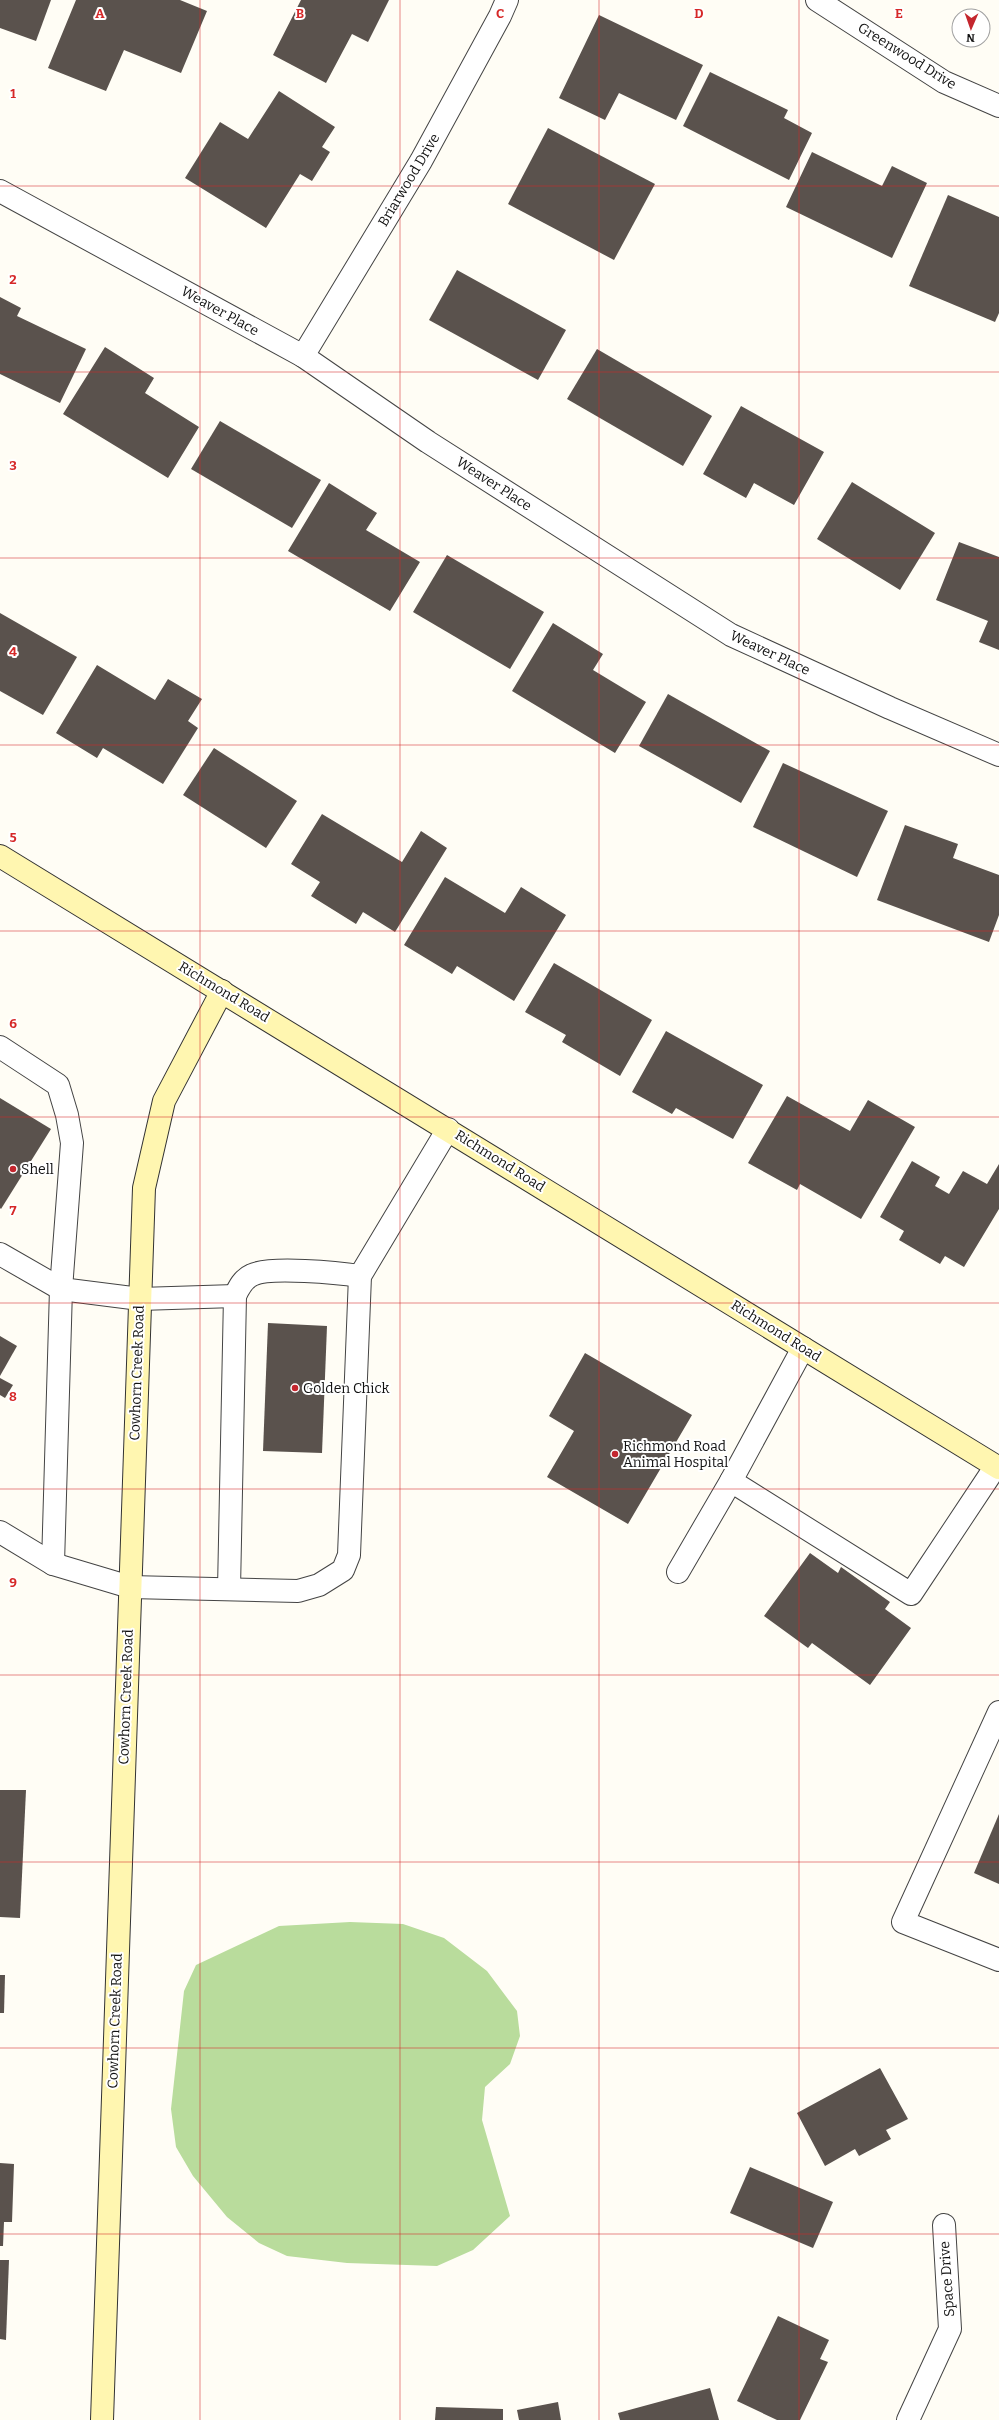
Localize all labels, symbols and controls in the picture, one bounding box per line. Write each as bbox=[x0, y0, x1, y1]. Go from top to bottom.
text: A bbox=[95, 6, 105, 21]
text: B bbox=[296, 6, 304, 21]
text: C bbox=[496, 6, 504, 21]
text: D bbox=[694, 6, 704, 21]
text: E bbox=[895, 6, 903, 21]
north arrow bbox=[951, 8, 991, 48]
street label: Greenwood Drive bbox=[855, 19, 959, 93]
text: N bbox=[966, 31, 975, 44]
text: 1 bbox=[10, 86, 16, 101]
street label: Briarwood Drive bbox=[375, 130, 443, 230]
text: 2 bbox=[9, 272, 17, 287]
street label: Weaver Place bbox=[178, 283, 262, 339]
street label: Weaver Place bbox=[453, 453, 535, 515]
text: 3 bbox=[9, 458, 17, 473]
street label: Weaver Place bbox=[727, 627, 813, 679]
text: 4 bbox=[9, 644, 17, 659]
text: 5 bbox=[9, 830, 17, 845]
street label: Richmond Road bbox=[175, 958, 273, 1026]
text: 6 bbox=[9, 1016, 17, 1031]
street label: Richmond Road bbox=[452, 1126, 548, 1196]
place label: Shell bbox=[21, 1161, 54, 1178]
marker: Shell bbox=[8, 1164, 18, 1174]
text: 7 bbox=[10, 1203, 17, 1218]
street label: Richmond Road bbox=[728, 1296, 824, 1366]
street label: Cowhorn Creek Road bbox=[126, 1305, 148, 1441]
place label: Golden Chick bbox=[303, 1380, 389, 1397]
marker: Golden Chick bbox=[290, 1383, 300, 1393]
text: 8 bbox=[9, 1389, 17, 1404]
place label: Richmond Road Animal Hospital bbox=[623, 1438, 728, 1471]
marker: Richmond Road Animal Hospital bbox=[610, 1449, 620, 1459]
text: 9 bbox=[9, 1575, 17, 1590]
street label: Cowhorn Creek Road bbox=[115, 1629, 137, 1765]
street label: Cowhorn Creek Road bbox=[104, 1953, 126, 2089]
street label: Space Drive bbox=[936, 2241, 958, 2317]

